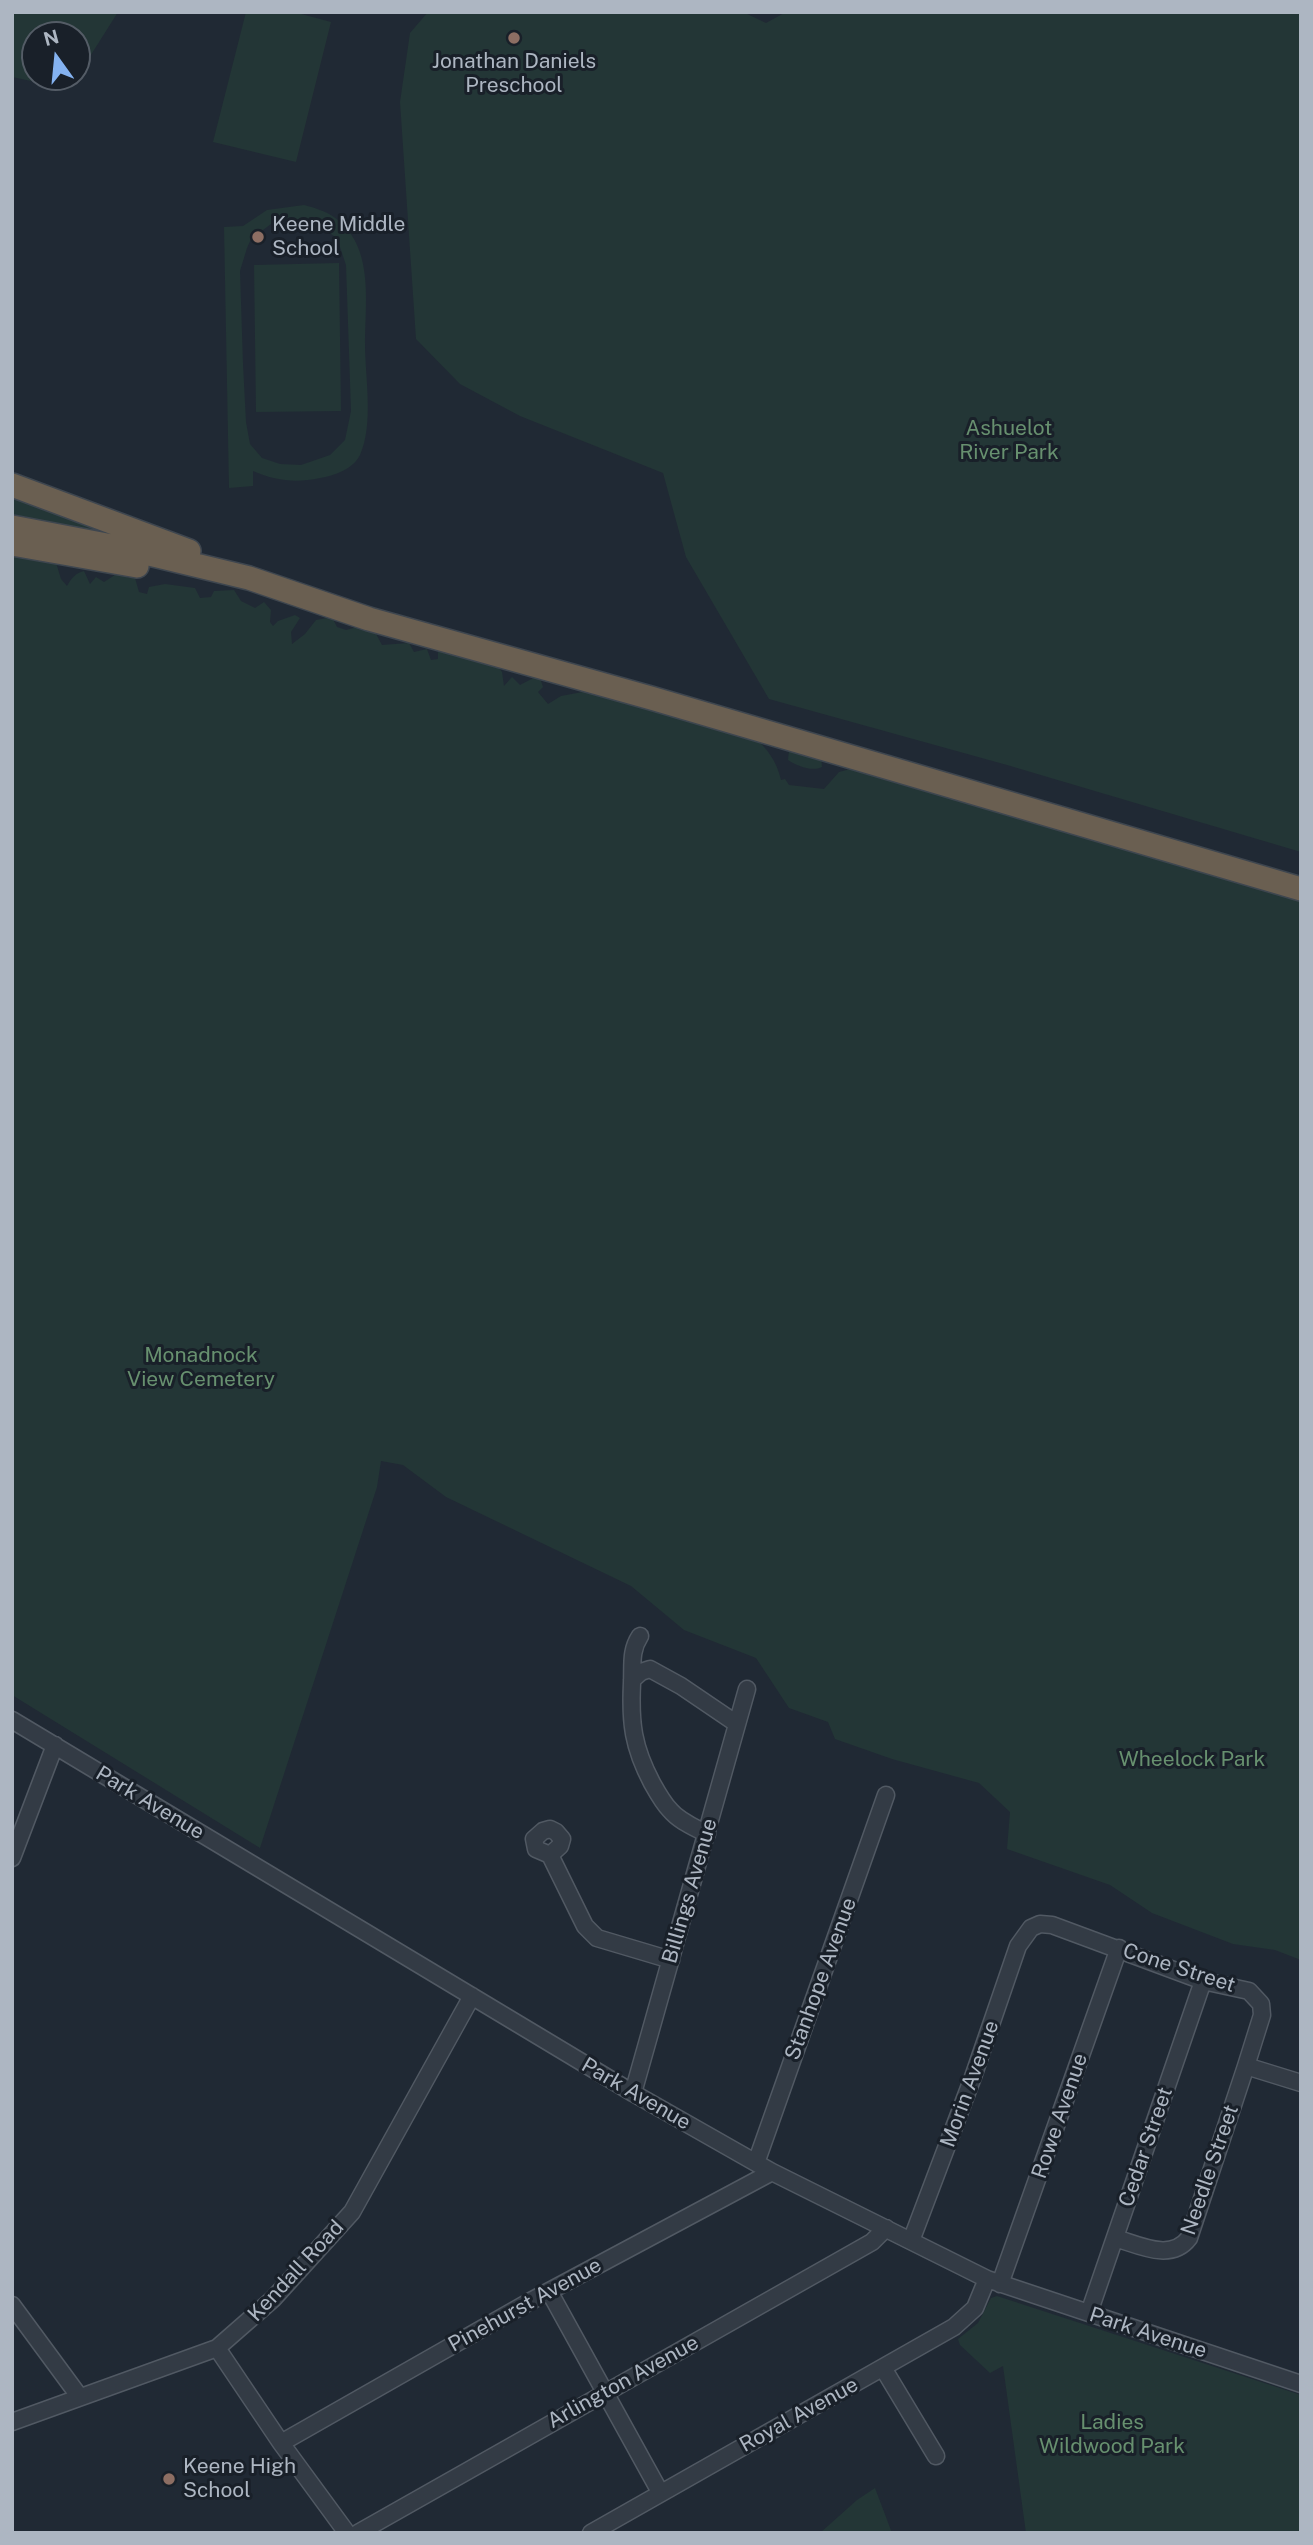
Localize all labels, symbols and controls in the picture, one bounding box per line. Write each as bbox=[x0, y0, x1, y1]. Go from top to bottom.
north arrow bbox=[21, 21, 91, 91]
text: N bbox=[41, 25, 61, 50]
marker: Jonathan Daniels Preschool bbox=[506, 30, 522, 46]
place label: Jonathan Daniels Preschool bbox=[432, 49, 596, 99]
place label: Keene Middle School bbox=[272, 212, 405, 262]
marker: Keene Middle School bbox=[250, 229, 266, 245]
park label: Ashuelot River Park bbox=[959, 416, 1059, 466]
park label: Monadnock View Cemetery bbox=[127, 1343, 275, 1393]
park label: Wheelock Park bbox=[1119, 1747, 1265, 1773]
street label: Park Avenue bbox=[91, 1761, 209, 1845]
street label: Billings Avenue bbox=[657, 1816, 723, 1966]
street label: Stanhope Avenue bbox=[780, 1894, 862, 2064]
street label: Cone Street bbox=[1120, 1938, 1238, 1998]
street label: Morin Avenue bbox=[935, 2017, 1005, 2151]
street label: Rowe Avenue bbox=[1027, 2050, 1093, 2182]
street label: Park Avenue bbox=[577, 2053, 695, 2135]
street label: Cedar Street bbox=[1114, 2084, 1178, 2210]
street label: Needle Street bbox=[1176, 2101, 1244, 2239]
street label: Kendall Road bbox=[243, 2215, 349, 2327]
street label: Pinehurst Avenue bbox=[444, 2253, 606, 2357]
street label: Park Avenue bbox=[1086, 2302, 1210, 2364]
street label: Arlington Avenue bbox=[543, 2330, 703, 2434]
street label: Royal Avenue bbox=[735, 2372, 863, 2458]
park label: Ladies Wildwood Park bbox=[1039, 2410, 1185, 2460]
place label: Keene High School bbox=[183, 2454, 296, 2504]
marker: Keene High School bbox=[161, 2471, 177, 2487]

